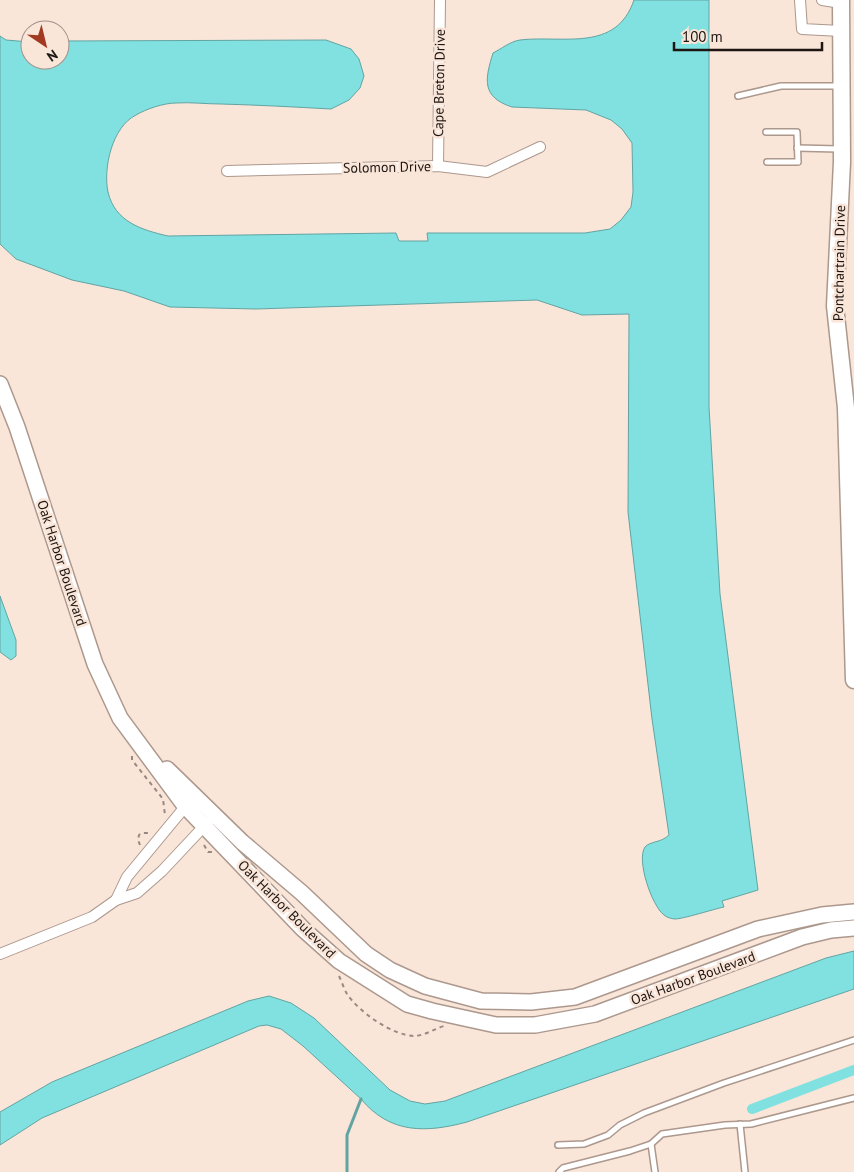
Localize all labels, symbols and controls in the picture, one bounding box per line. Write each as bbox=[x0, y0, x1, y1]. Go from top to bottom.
north arrow bbox=[20, 20, 70, 70]
scale bar bbox=[674, 20, 822, 52]
text: 100 m bbox=[682, 27, 723, 46]
street label: Cape Breton Drive bbox=[429, 29, 449, 137]
text: N bbox=[44, 46, 61, 66]
street label: Solomon Drive bbox=[343, 157, 431, 177]
street label: Pontchartrain Drive bbox=[829, 205, 849, 321]
street label: Oak Harbor Boulevard bbox=[33, 498, 91, 628]
street label: Oak Harbor Boulevard bbox=[234, 856, 340, 962]
street label: Oak Harbor Boulevard bbox=[628, 947, 758, 1009]

